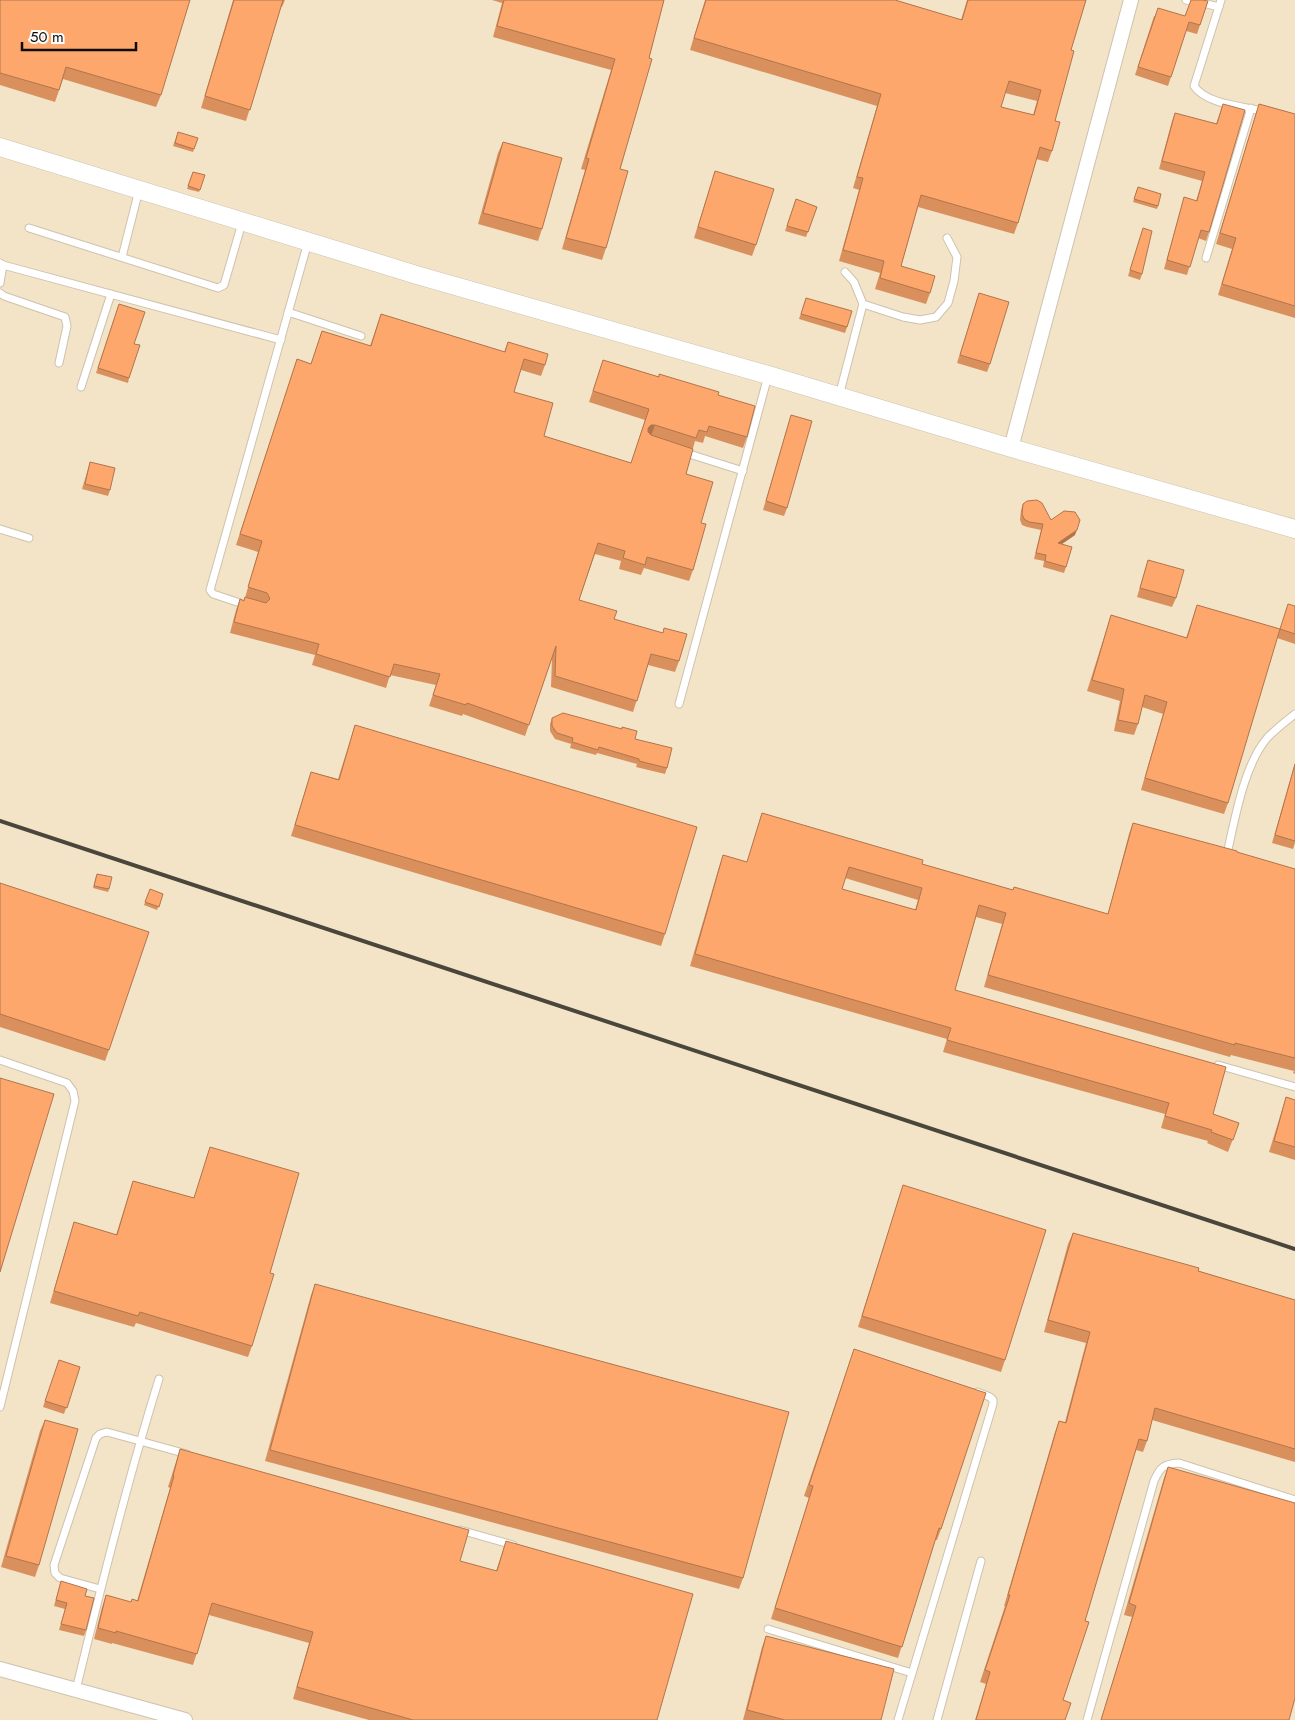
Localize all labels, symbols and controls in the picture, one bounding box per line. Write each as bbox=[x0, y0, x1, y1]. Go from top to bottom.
scale bar bbox=[22, 20, 136, 52]
text: 50 m bbox=[30, 26, 64, 48]

